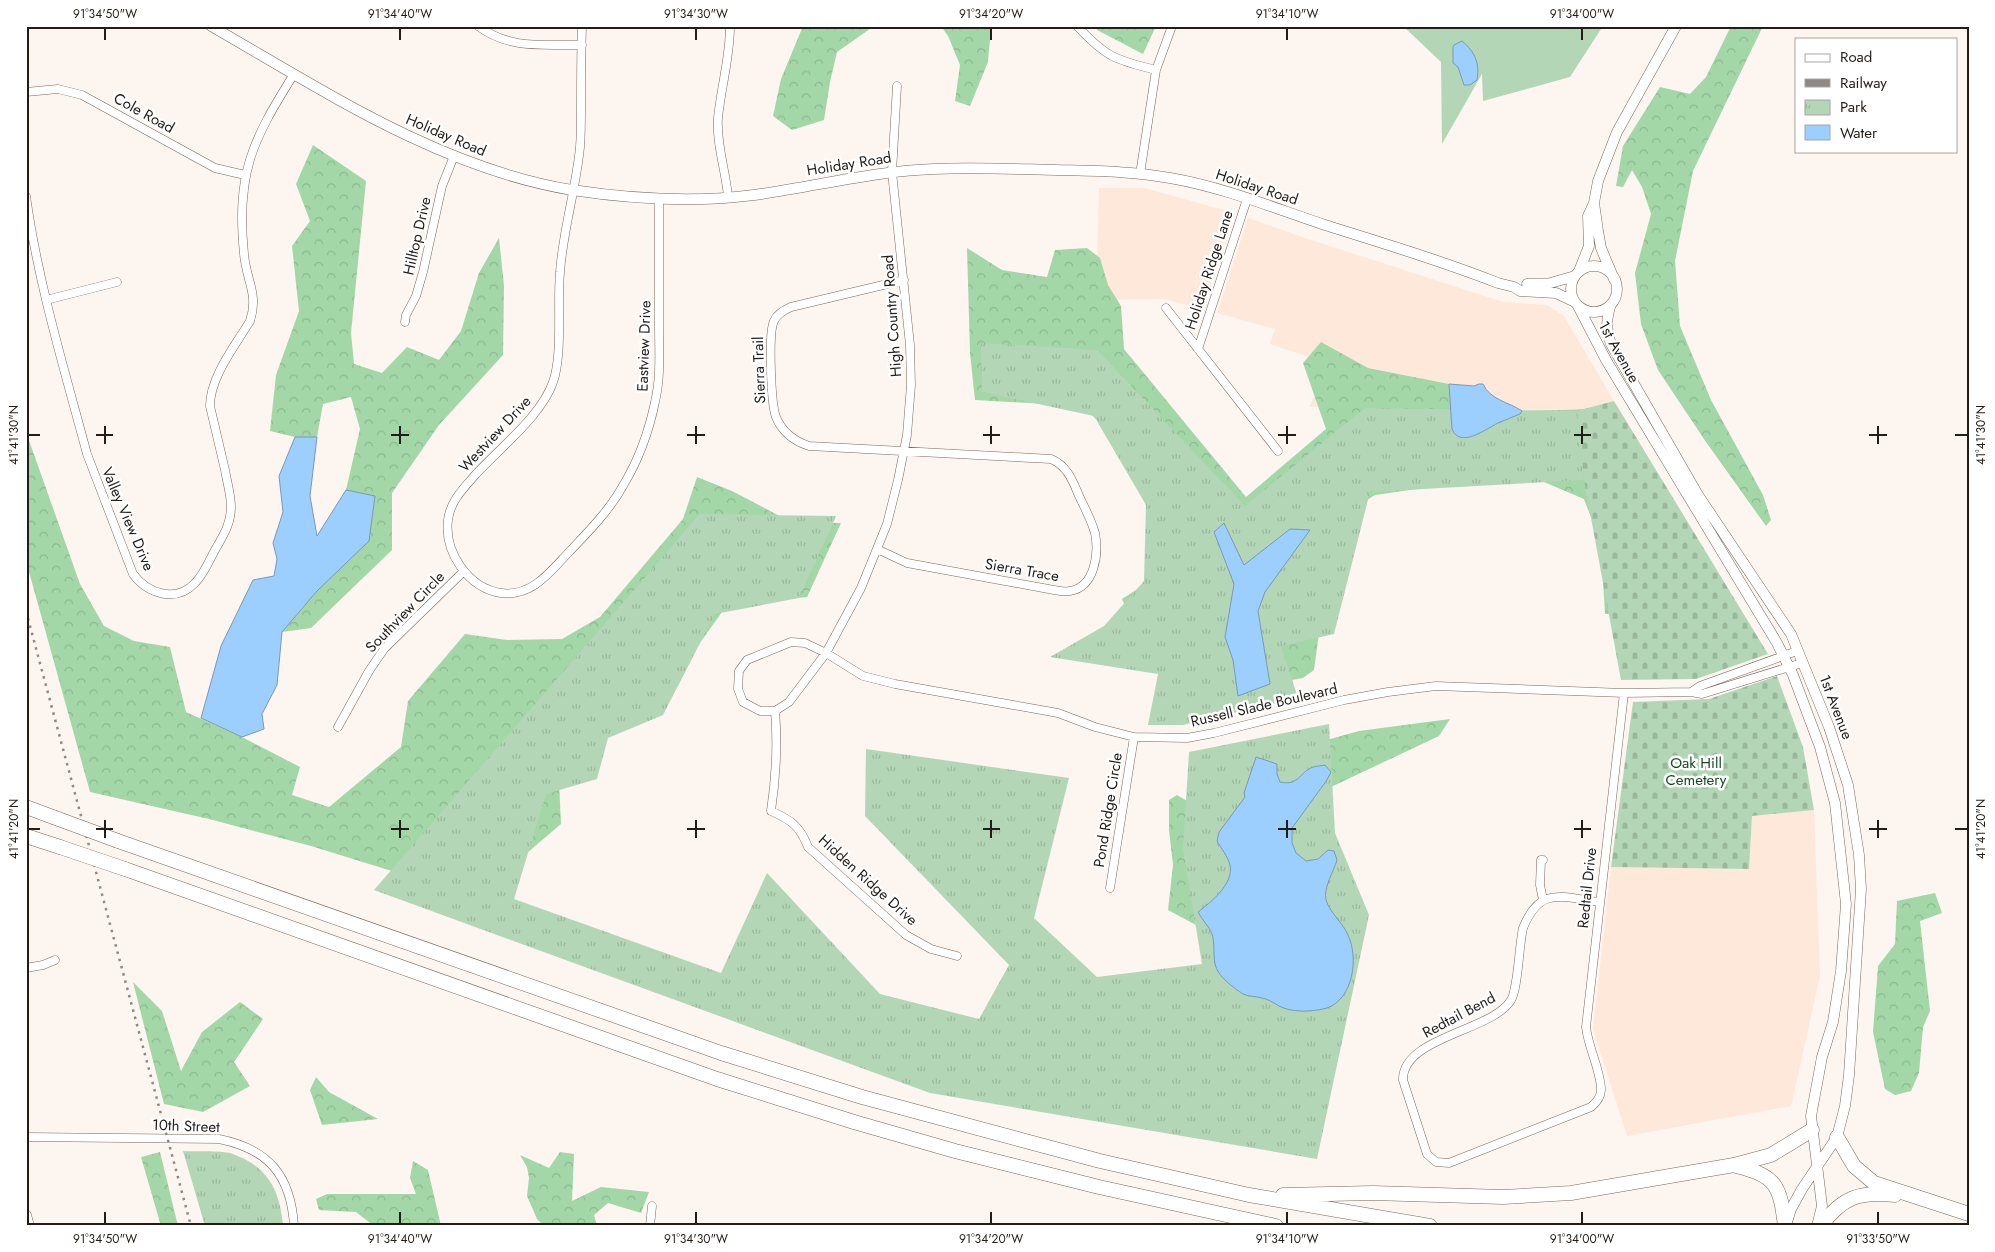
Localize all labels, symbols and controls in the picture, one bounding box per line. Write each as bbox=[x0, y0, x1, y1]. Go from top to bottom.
text: 91°34'50"W bbox=[73, 5, 137, 23]
text: 91°34'40"W bbox=[368, 5, 432, 23]
text: 91°34'30"W bbox=[664, 5, 728, 23]
text: 91°34'20"W bbox=[959, 5, 1023, 23]
text: 91°34'10"W bbox=[1256, 5, 1318, 23]
text: 91°34'00"W bbox=[1550, 5, 1614, 23]
legend bbox=[1795, 38, 1958, 152]
text: Road bbox=[1840, 46, 1872, 68]
text: Railway bbox=[1840, 72, 1887, 94]
street label: Cole Road bbox=[110, 87, 178, 139]
text: Park bbox=[1840, 96, 1867, 118]
street label: Holiday Road bbox=[402, 108, 490, 162]
text: Water bbox=[1840, 122, 1878, 144]
street label: Holiday Road bbox=[805, 146, 893, 182]
street label: Holiday Road bbox=[1213, 163, 1301, 211]
street label: Hilltop Drive bbox=[397, 194, 437, 277]
street label: Holiday Ridge Lane bbox=[1179, 207, 1239, 332]
street label: High Country Road bbox=[877, 254, 907, 378]
street label: Eastview Drive bbox=[631, 300, 657, 392]
street label: 1st Avenue bbox=[1593, 317, 1645, 387]
street label: Sierra Trail bbox=[747, 336, 771, 404]
street label: Westview Drive bbox=[454, 391, 536, 477]
text: 41°41'30"N bbox=[5, 405, 23, 465]
text: 41°41'30"N bbox=[1972, 405, 1990, 465]
street label: Valley View Drive bbox=[96, 464, 160, 574]
street label: Sierra Trace bbox=[983, 553, 1061, 587]
street label: Southview Circle bbox=[360, 566, 450, 658]
street label: 1st Avenue bbox=[1814, 671, 1858, 743]
street label: Russell Slade Boulevard bbox=[1188, 677, 1340, 733]
street label: Pond Ridge Circle bbox=[1088, 751, 1128, 869]
park label: Oak Hill Cemetery bbox=[1666, 752, 1727, 791]
text: 41°41'20"N bbox=[5, 799, 23, 859]
text: 41°41'20"N bbox=[1972, 799, 1990, 859]
street label: Hidden Ridge Drive bbox=[814, 829, 923, 931]
street label: Redtail Drive bbox=[1572, 846, 1602, 929]
street label: Redtail Bend bbox=[1419, 987, 1499, 1043]
street label: 10th Street bbox=[152, 1114, 221, 1138]
text: 91°34'50"W bbox=[73, 1230, 137, 1248]
text: 91°34'40"W bbox=[368, 1230, 432, 1248]
text: 91°34'30"W bbox=[664, 1230, 728, 1248]
text: 91°34'20"W bbox=[959, 1230, 1023, 1248]
text: 91°34'10"W bbox=[1256, 1230, 1318, 1248]
text: 91°34'00"W bbox=[1550, 1230, 1614, 1248]
text: 91°33'50"W bbox=[1846, 1230, 1910, 1248]

